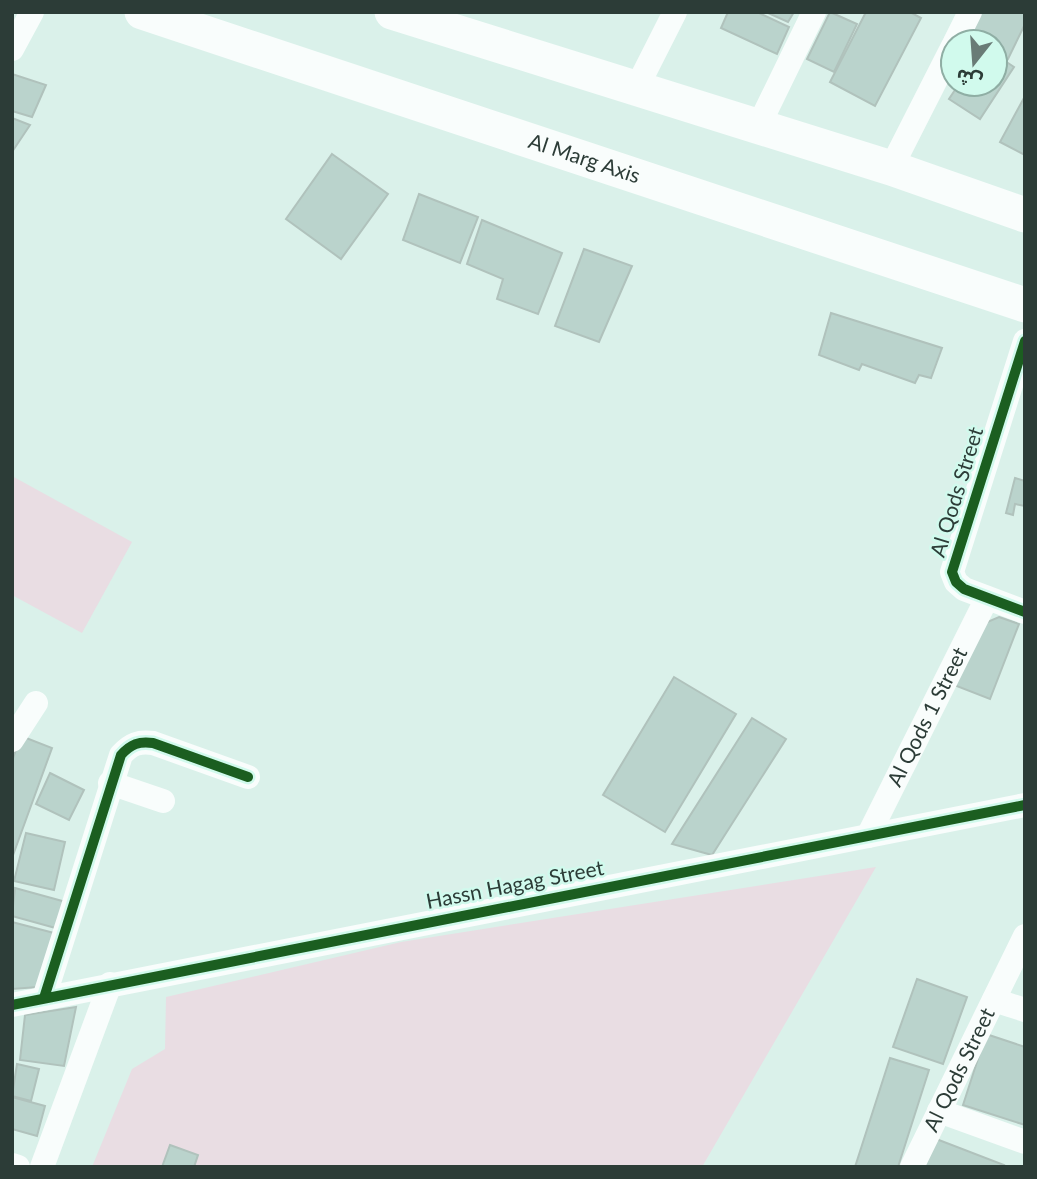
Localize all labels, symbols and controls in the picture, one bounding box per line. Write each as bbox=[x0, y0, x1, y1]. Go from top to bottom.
north arrow bbox=[939, 28, 1009, 98]
text: ش bbox=[953, 65, 985, 95]
street label: Al Marg Axis bbox=[526, 127, 644, 187]
street label: Al Qods Street bbox=[924, 423, 987, 560]
street label: Al Qods 1 Street bbox=[881, 642, 972, 790]
street label: Hassn Hagag Street bbox=[424, 854, 606, 913]
street label: Al Qods Street bbox=[917, 1003, 999, 1135]

